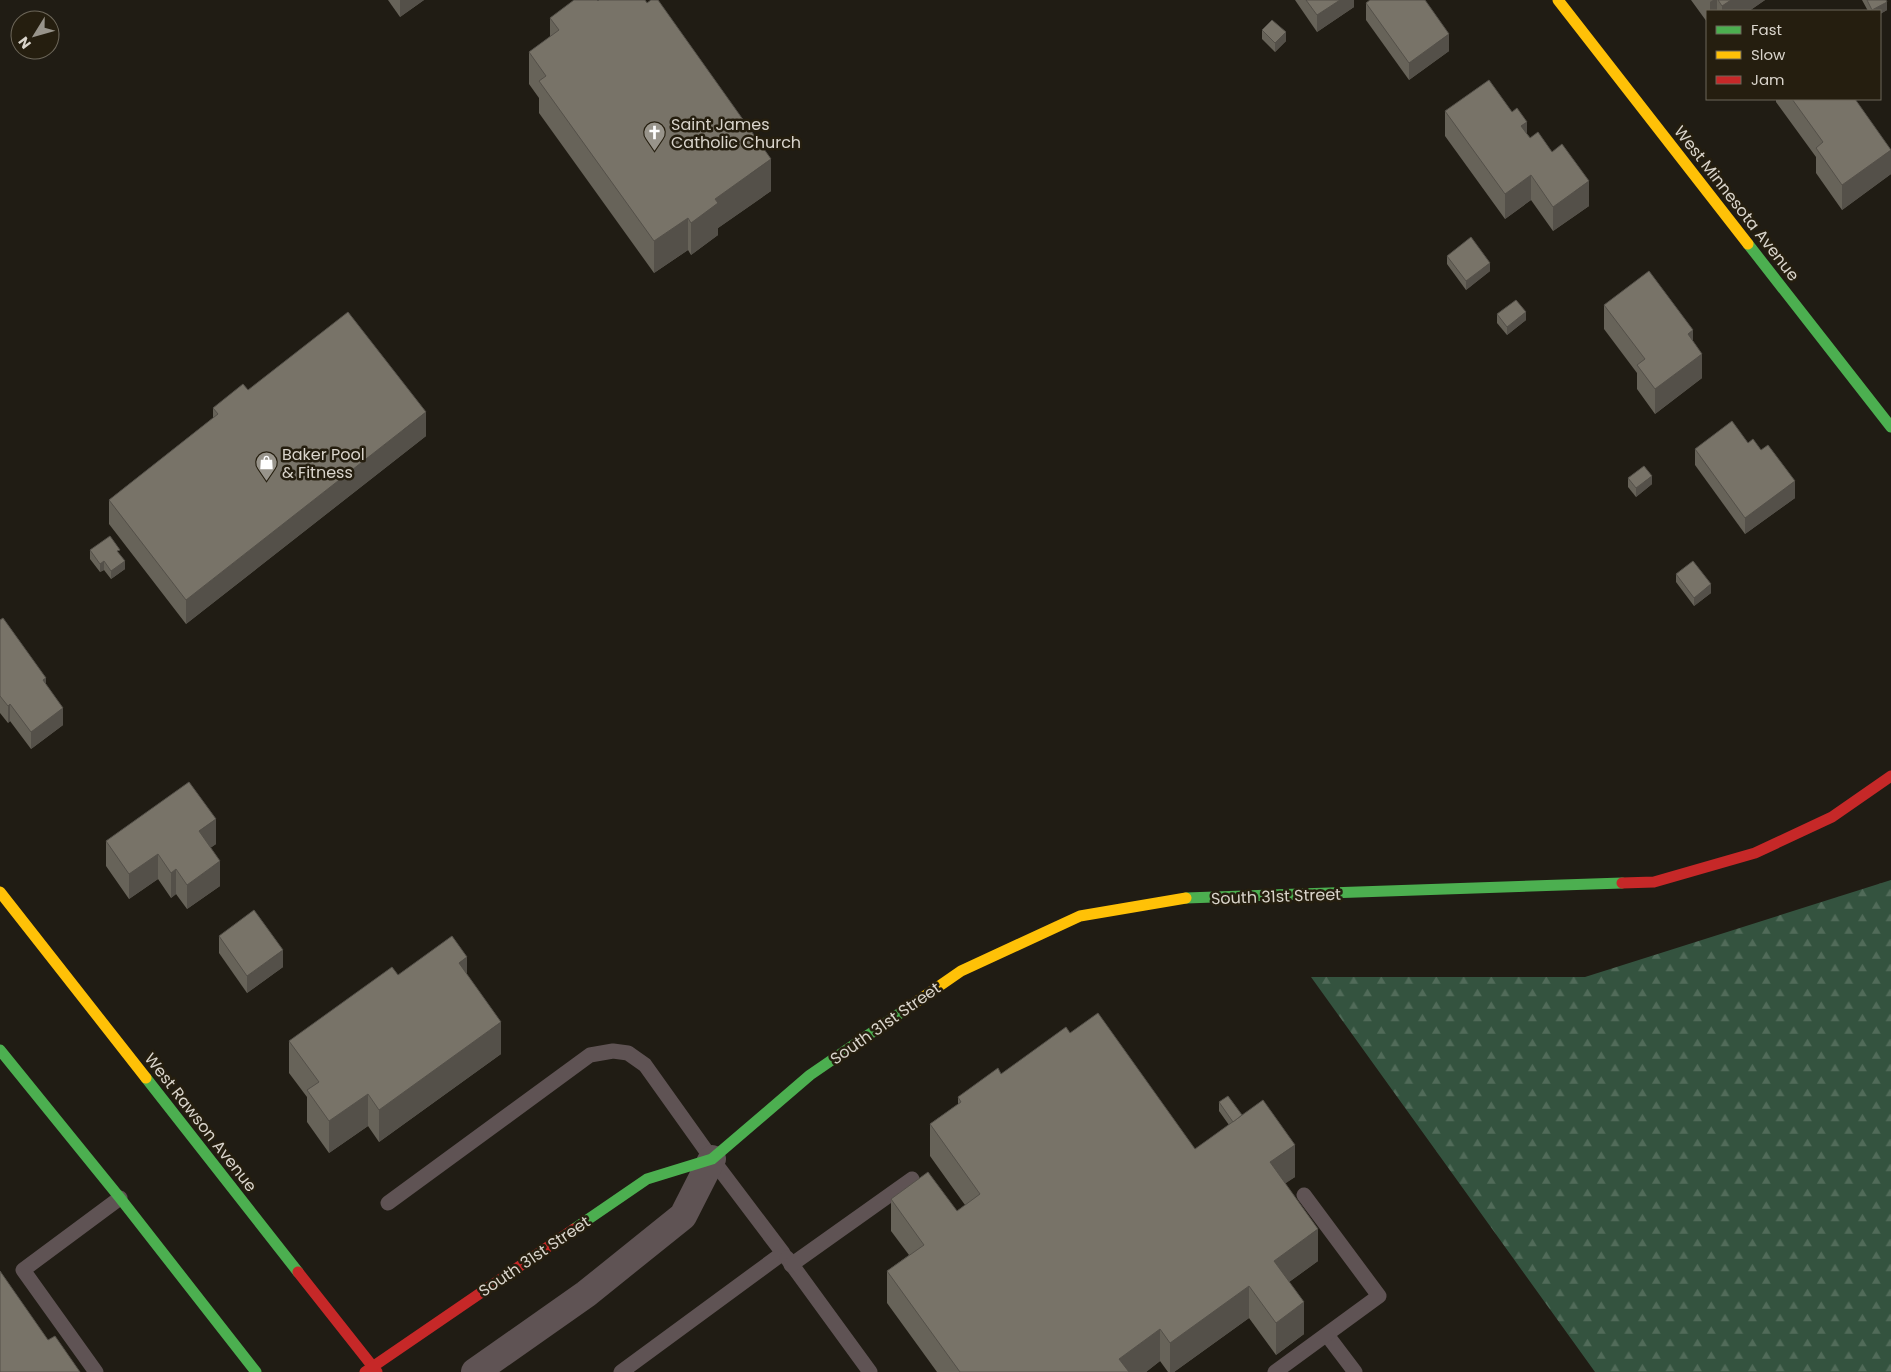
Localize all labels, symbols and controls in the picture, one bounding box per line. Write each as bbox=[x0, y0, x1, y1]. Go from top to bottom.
north arrow bbox=[10, 10, 60, 60]
legend bbox=[1706, 10, 1881, 100]
text: Fast bbox=[1751, 19, 1782, 40]
text: N bbox=[13, 33, 36, 53]
text: Slow bbox=[1751, 44, 1786, 65]
text: Jam bbox=[1751, 69, 1785, 90]
place label: Saint James Catholic Church bbox=[671, 113, 801, 154]
church icon: Saint James Catholic Church bbox=[643, 121, 667, 152]
street label: West Minnesota Avenue bbox=[1669, 121, 1805, 286]
place label: Baker Pool & Fitness bbox=[282, 443, 365, 484]
shop icon: Baker Pool & Fitness bbox=[254, 451, 278, 482]
street label: South 31st Street bbox=[1211, 883, 1342, 910]
street label: South 31st Street bbox=[825, 977, 945, 1070]
street label: West Rawson Avenue bbox=[139, 1048, 262, 1197]
street label: South 31st Street bbox=[474, 1210, 595, 1302]

